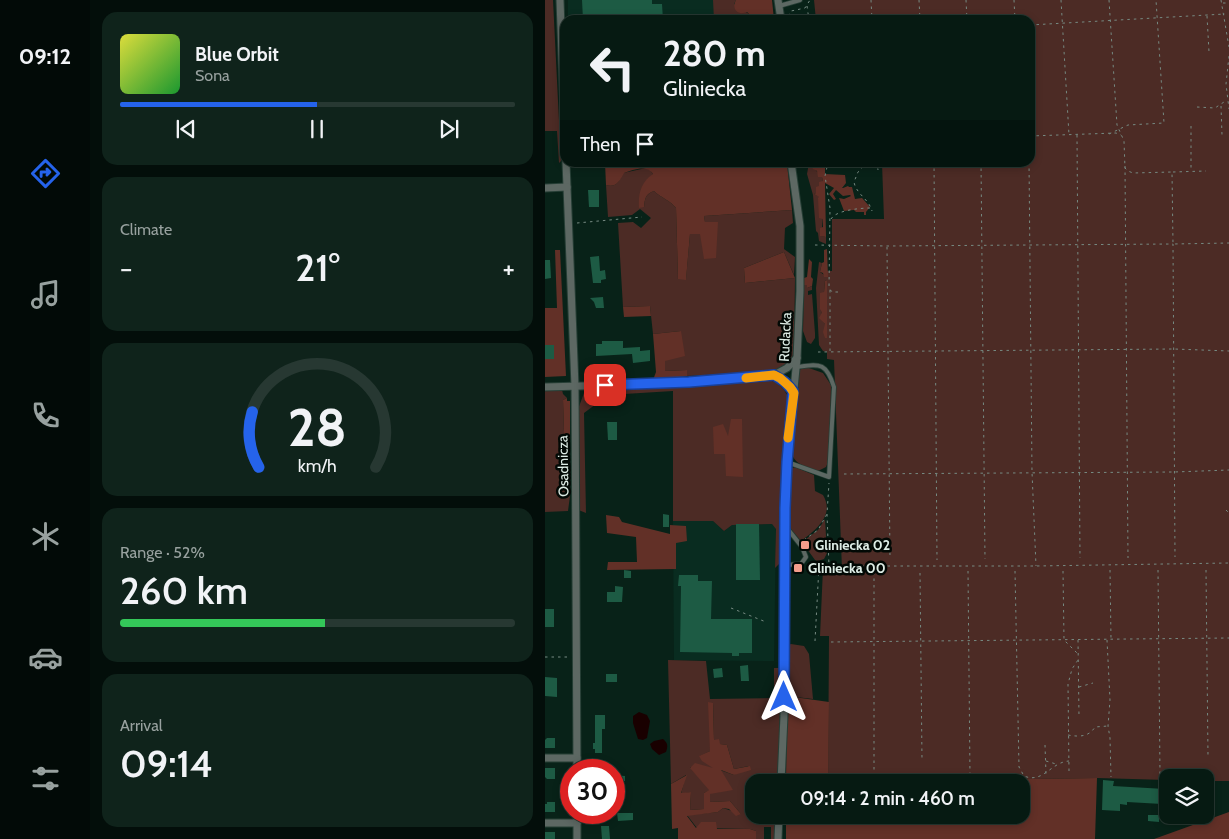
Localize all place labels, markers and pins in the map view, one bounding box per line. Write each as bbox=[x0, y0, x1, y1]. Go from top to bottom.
pin bbox=[584, 364, 626, 406]
place label: Gliniecka 02 bbox=[815, 536, 890, 554]
marker: Gliniecka 02 bbox=[799, 539, 811, 551]
place label: Gliniecka 00 bbox=[808, 559, 886, 577]
marker: Gliniecka 00 bbox=[792, 562, 804, 574]

